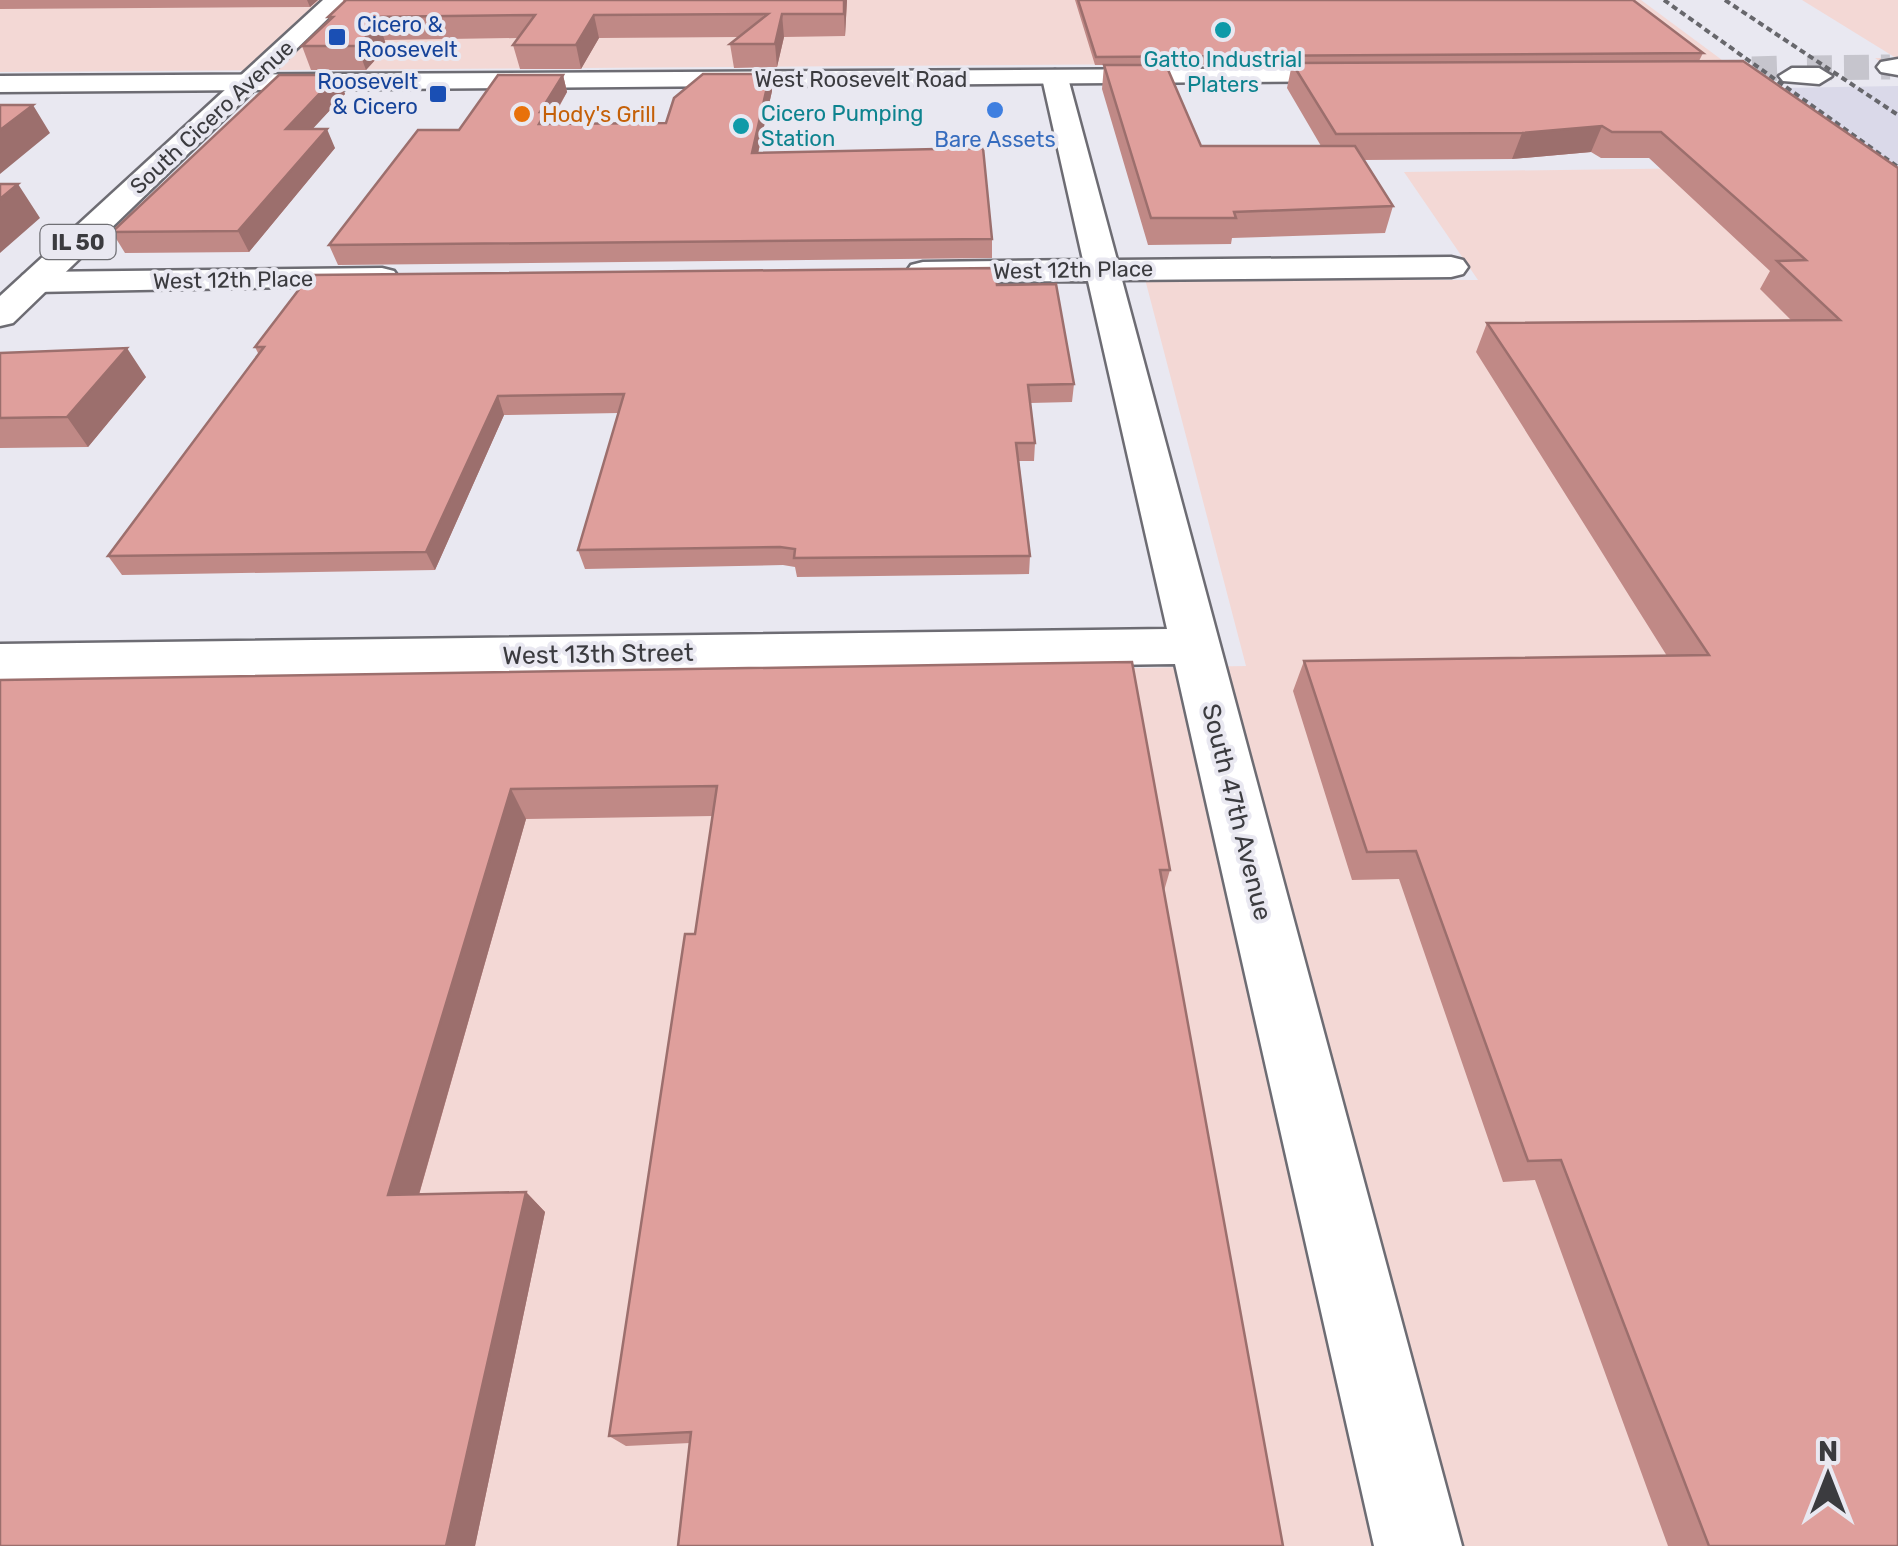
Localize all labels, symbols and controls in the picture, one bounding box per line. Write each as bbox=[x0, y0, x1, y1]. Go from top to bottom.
place label: Cicero & Roosevelt bbox=[357, 11, 458, 63]
marker: Gatto Industrial Platers bbox=[1212, 19, 1234, 41]
marker: Cicero & Roosevelt bbox=[326, 26, 348, 48]
street label: South Cicero Avenue bbox=[125, 34, 299, 200]
place label: Gatto Industrial Platers bbox=[1144, 46, 1302, 98]
street label: West Roosevelt Road bbox=[755, 66, 967, 93]
place label: Roosevelt & Cicero bbox=[317, 68, 418, 120]
marker: Roosevelt & Cicero bbox=[427, 83, 449, 105]
marker: Bare Assets bbox=[984, 99, 1006, 121]
place label: Cicero Pumping Station bbox=[761, 100, 923, 152]
place label: Hody's Grill bbox=[542, 101, 656, 128]
marker: Hody's Grill bbox=[511, 103, 533, 125]
marker: Cicero Pumping Station bbox=[730, 115, 752, 137]
place label: Bare Assets bbox=[934, 126, 1056, 153]
road number: IL 50 bbox=[40, 225, 116, 259]
street label: West 12th Place bbox=[993, 255, 1153, 285]
street label: West 12th Place bbox=[153, 265, 313, 295]
street label: West 13th Street bbox=[502, 638, 694, 670]
street label: South 47th Avenue bbox=[1196, 701, 1278, 923]
north arrow bbox=[1778, 1426, 1878, 1526]
text: N bbox=[1818, 1435, 1838, 1468]

